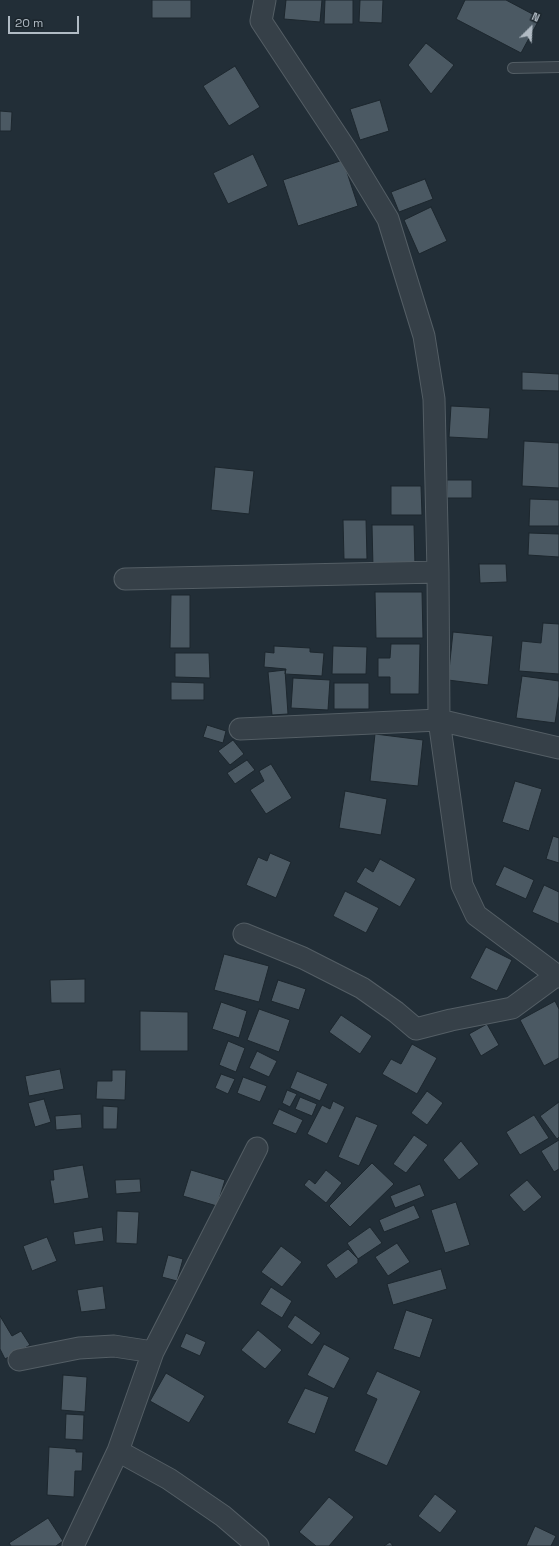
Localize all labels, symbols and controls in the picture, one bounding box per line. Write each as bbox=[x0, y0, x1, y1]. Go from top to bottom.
scale bar bbox=[10, 8, 81, 34]
north arrow bbox=[511, 8, 551, 48]
text: N bbox=[530, 9, 542, 25]
text: 20 m bbox=[15, 15, 43, 31]

